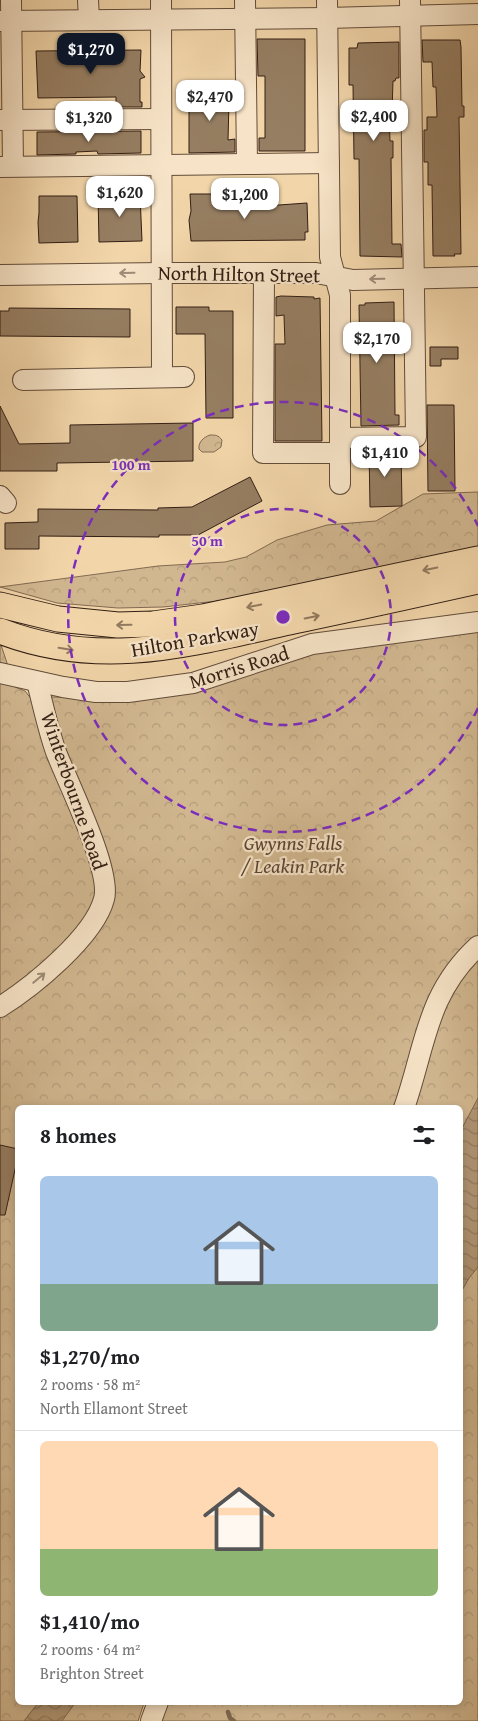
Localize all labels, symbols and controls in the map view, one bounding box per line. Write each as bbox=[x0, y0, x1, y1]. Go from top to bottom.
pin: $1,270 bbox=[50, 32, 132, 75]
text: $1,270 bbox=[68, 37, 114, 61]
pin: $2,470 bbox=[169, 80, 251, 122]
text: $2,470 bbox=[187, 84, 233, 108]
pin: $1,320 bbox=[48, 100, 130, 143]
pin: $2,400 bbox=[333, 100, 415, 142]
text: $2,400 bbox=[351, 104, 397, 128]
text: $1,320 bbox=[66, 105, 112, 129]
pin: $1,620 bbox=[79, 176, 161, 218]
pin: $1,200 bbox=[204, 178, 286, 220]
text: $1,620 bbox=[97, 180, 143, 204]
text: $1,200 bbox=[222, 182, 268, 206]
street label: North Hilton Street bbox=[158, 258, 320, 289]
one-way arrow bbox=[120, 268, 136, 278]
one-way arrow bbox=[369, 274, 386, 284]
pin: $2,170 bbox=[336, 322, 418, 364]
text: $2,170 bbox=[354, 326, 400, 350]
pin: $1,410 bbox=[344, 436, 426, 478]
text: $1,410 bbox=[362, 440, 408, 464]
text: 100 m bbox=[111, 454, 151, 475]
text: 50 m bbox=[191, 530, 223, 551]
one-way arrow bbox=[423, 565, 439, 574]
one-way arrow bbox=[247, 602, 263, 611]
centre of rings bbox=[274, 608, 292, 626]
one-way arrow bbox=[304, 612, 320, 621]
street label: Hilton Parkway bbox=[129, 613, 261, 664]
one-way arrow bbox=[116, 620, 132, 630]
street label: Morris Road bbox=[185, 638, 293, 695]
one-way arrow bbox=[57, 644, 73, 654]
street label: Winterbourne Road bbox=[34, 708, 115, 874]
park label: Gwynns Falls / Leakin Park bbox=[240, 828, 345, 880]
one-way arrow bbox=[32, 973, 45, 984]
text: 8 homes bbox=[40, 1120, 116, 1151]
icon: filters bbox=[410, 1121, 438, 1149]
icon: home bbox=[194, 1208, 284, 1298]
text: $1,270/mo bbox=[40, 1341, 140, 1372]
text: 2 rooms · 58 m² bbox=[40, 1372, 140, 1396]
text: North Ellamont Street bbox=[40, 1396, 188, 1420]
icon: home bbox=[194, 1474, 284, 1564]
text: $1,410/mo bbox=[40, 1606, 140, 1637]
text: 2 rooms · 64 m² bbox=[40, 1637, 140, 1661]
text: Brighton Street bbox=[40, 1661, 144, 1685]

